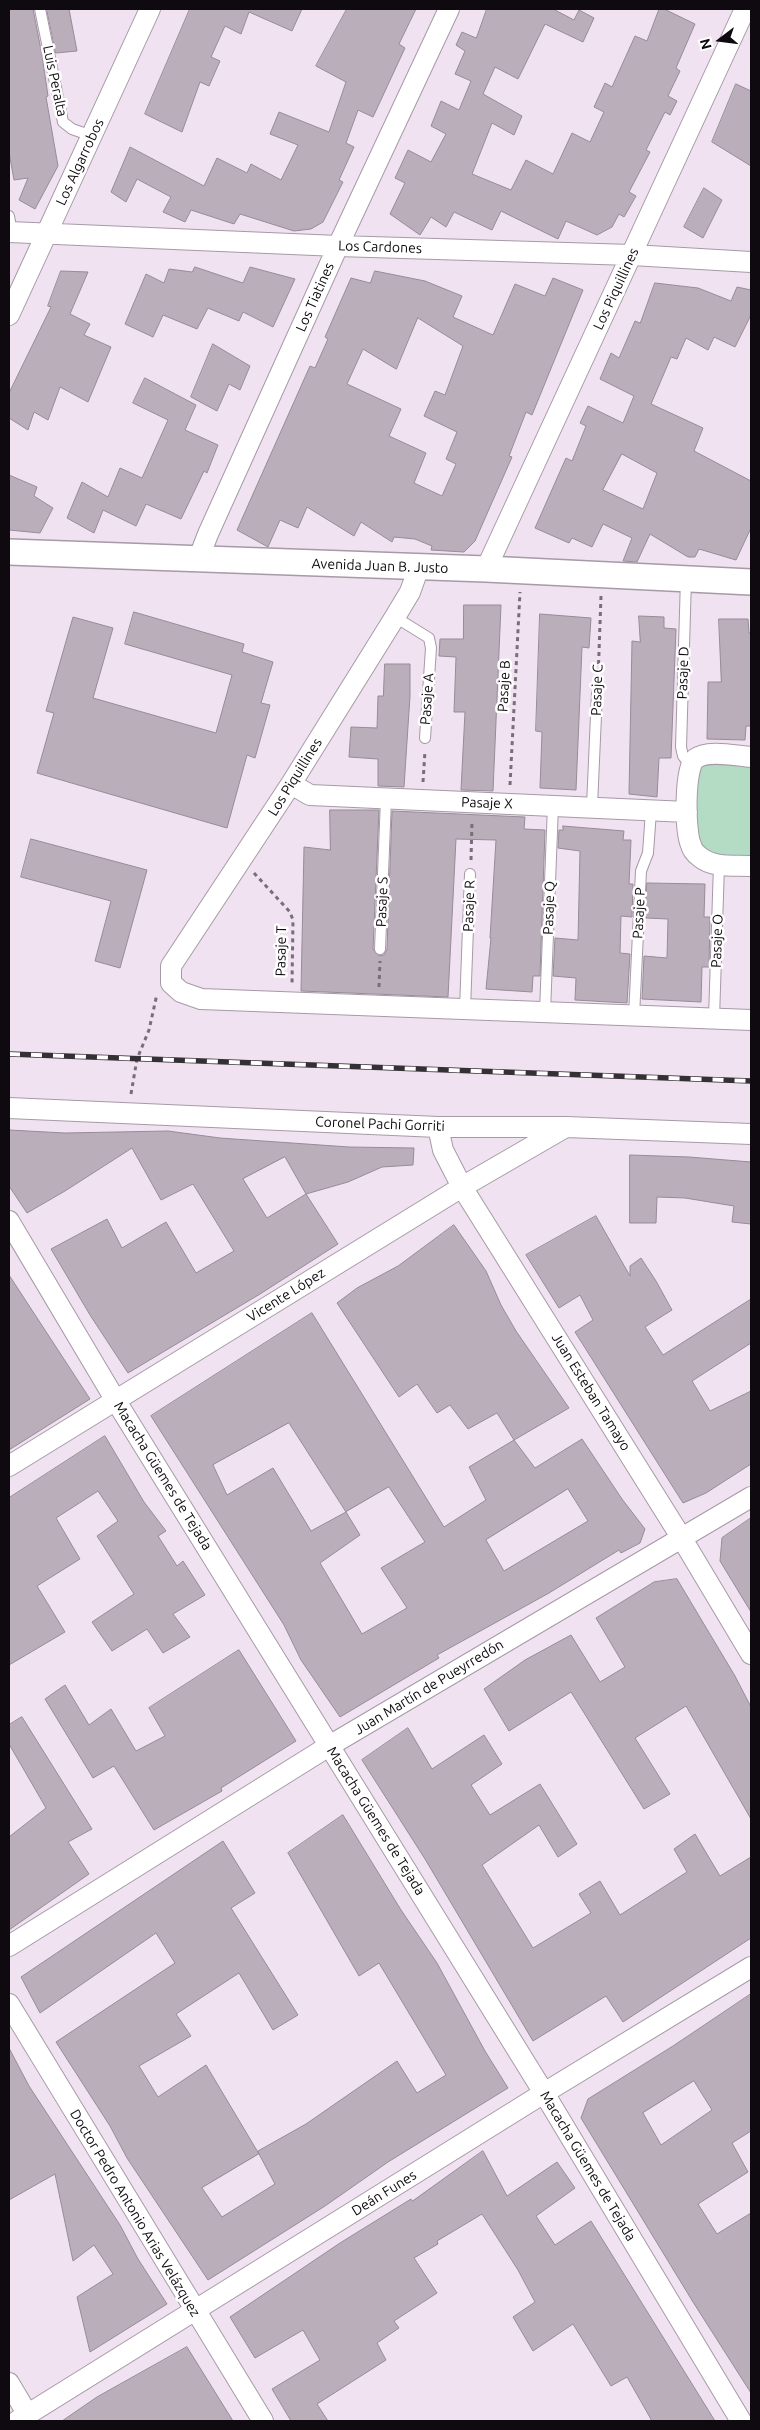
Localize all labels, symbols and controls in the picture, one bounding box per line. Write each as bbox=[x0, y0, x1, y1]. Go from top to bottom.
north arrow bbox=[695, 15, 745, 65]
text: N bbox=[696, 37, 715, 51]
street label: Luis Peralta bbox=[39, 44, 71, 118]
street label: Los Algarrobos bbox=[53, 116, 107, 208]
street label: Los Cardones bbox=[338, 237, 422, 257]
street label: Los Piquillines bbox=[590, 245, 642, 333]
street label: Los Tiatines bbox=[292, 260, 338, 334]
street label: Avenida Juan B. Justo bbox=[311, 555, 449, 577]
street label: Pasaje D bbox=[674, 646, 692, 700]
street label: Pasaje B bbox=[494, 660, 514, 712]
street label: Pasaje C bbox=[588, 664, 606, 716]
street label: Pasaje A bbox=[417, 672, 437, 726]
street label: Los Piquillines bbox=[264, 735, 326, 819]
street label: Pasaje X bbox=[461, 794, 513, 812]
street label: Pasaje S bbox=[373, 877, 391, 927]
street label: Pasaje R bbox=[460, 880, 478, 932]
street label: Pasaje Q bbox=[540, 881, 558, 935]
street label: Pasaje P bbox=[629, 887, 649, 939]
street label: Pasaje O bbox=[708, 914, 726, 968]
street label: Pasaje T bbox=[272, 925, 290, 977]
street label: Coronel Pachi Gorriti bbox=[315, 1113, 445, 1135]
street label: Vicente López bbox=[244, 1264, 328, 1326]
street label: Juan Esteban Tamayo bbox=[548, 1330, 634, 1454]
street label: Macacha Güemes de Tejada bbox=[110, 1399, 216, 1553]
street label: Juan Martín de Pueyrredón bbox=[352, 1636, 506, 1738]
street label: Macacha Güemes de Tejada bbox=[323, 1744, 429, 1898]
street label: Macacha Güemes de Tejada bbox=[537, 2088, 639, 2244]
street label: Doctor Pedro Antonio Arias Velázquez bbox=[66, 2106, 204, 2320]
street label: Deán Funes bbox=[349, 2167, 419, 2219]

